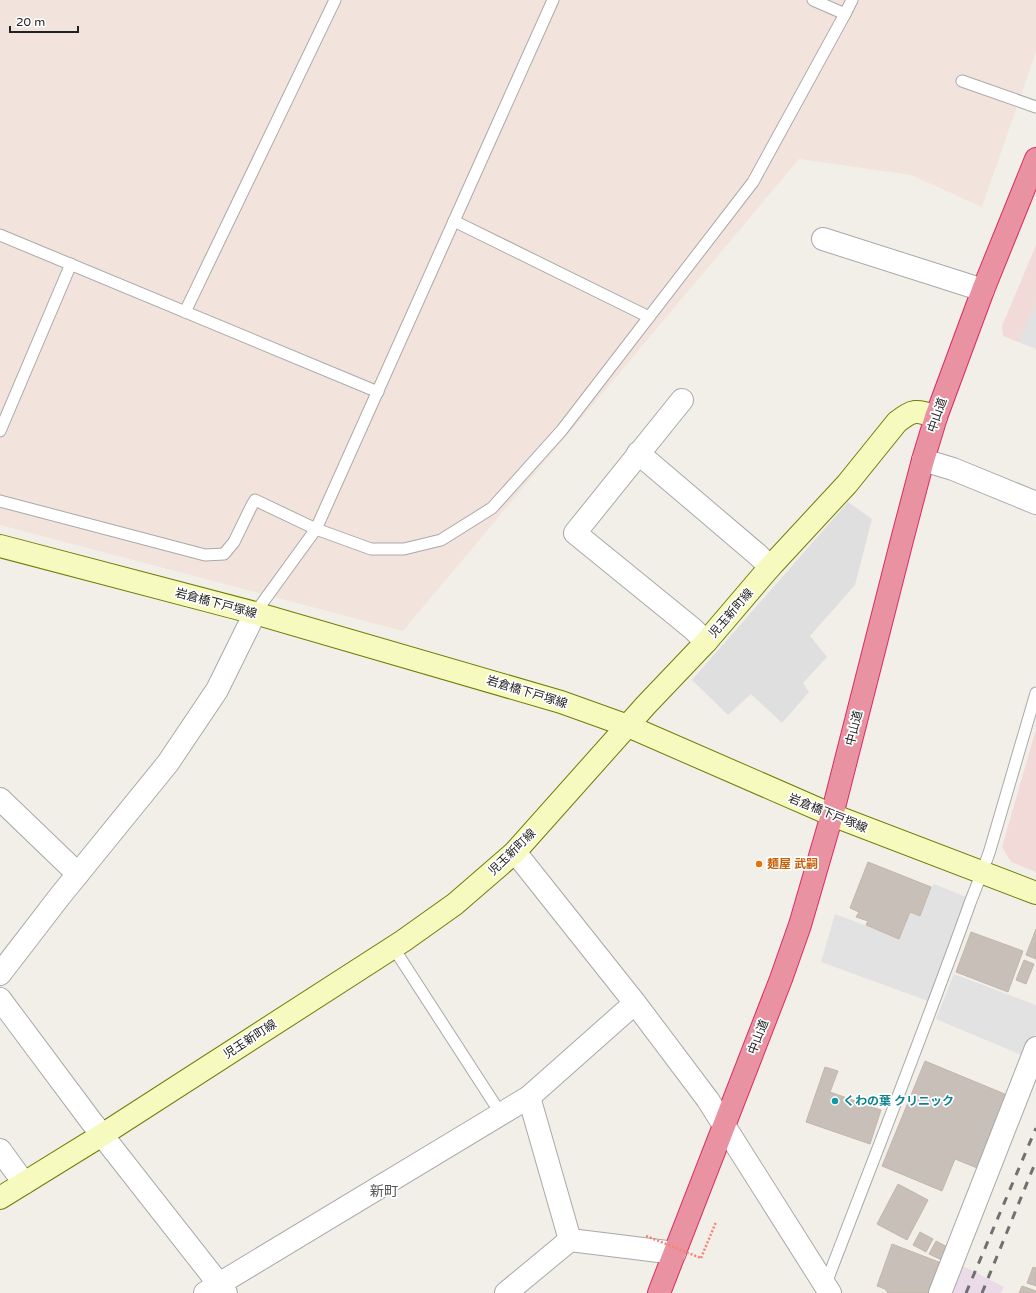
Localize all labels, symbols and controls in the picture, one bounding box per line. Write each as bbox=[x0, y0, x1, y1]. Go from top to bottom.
scale bar bbox=[10, 8, 78, 34]
text: 20 m bbox=[16, 15, 45, 29]
street label: 中山道 bbox=[925, 396, 949, 434]
street label: 岩倉橋下戸塚線 bbox=[174, 585, 258, 621]
street label: 児玉新町線 bbox=[706, 586, 756, 640]
street label: 岩倉橋下戸塚線 bbox=[485, 673, 569, 711]
street label: 中山道 bbox=[843, 709, 865, 747]
street label: 岩倉橋下戸塚線 bbox=[786, 791, 870, 835]
street label: 児玉新町線 bbox=[486, 826, 538, 878]
place label: 麺屋 武嗣 bbox=[767, 857, 818, 871]
marker: 麺屋 武嗣 bbox=[754, 859, 764, 869]
street label: 児玉新町線 bbox=[221, 1017, 279, 1061]
street label: 中山道 bbox=[745, 1018, 771, 1056]
place label: くわの葉 クリニック bbox=[843, 1094, 954, 1108]
marker: くわの葉 クリニック bbox=[830, 1096, 840, 1106]
district label: 新町 bbox=[370, 1183, 398, 1200]

